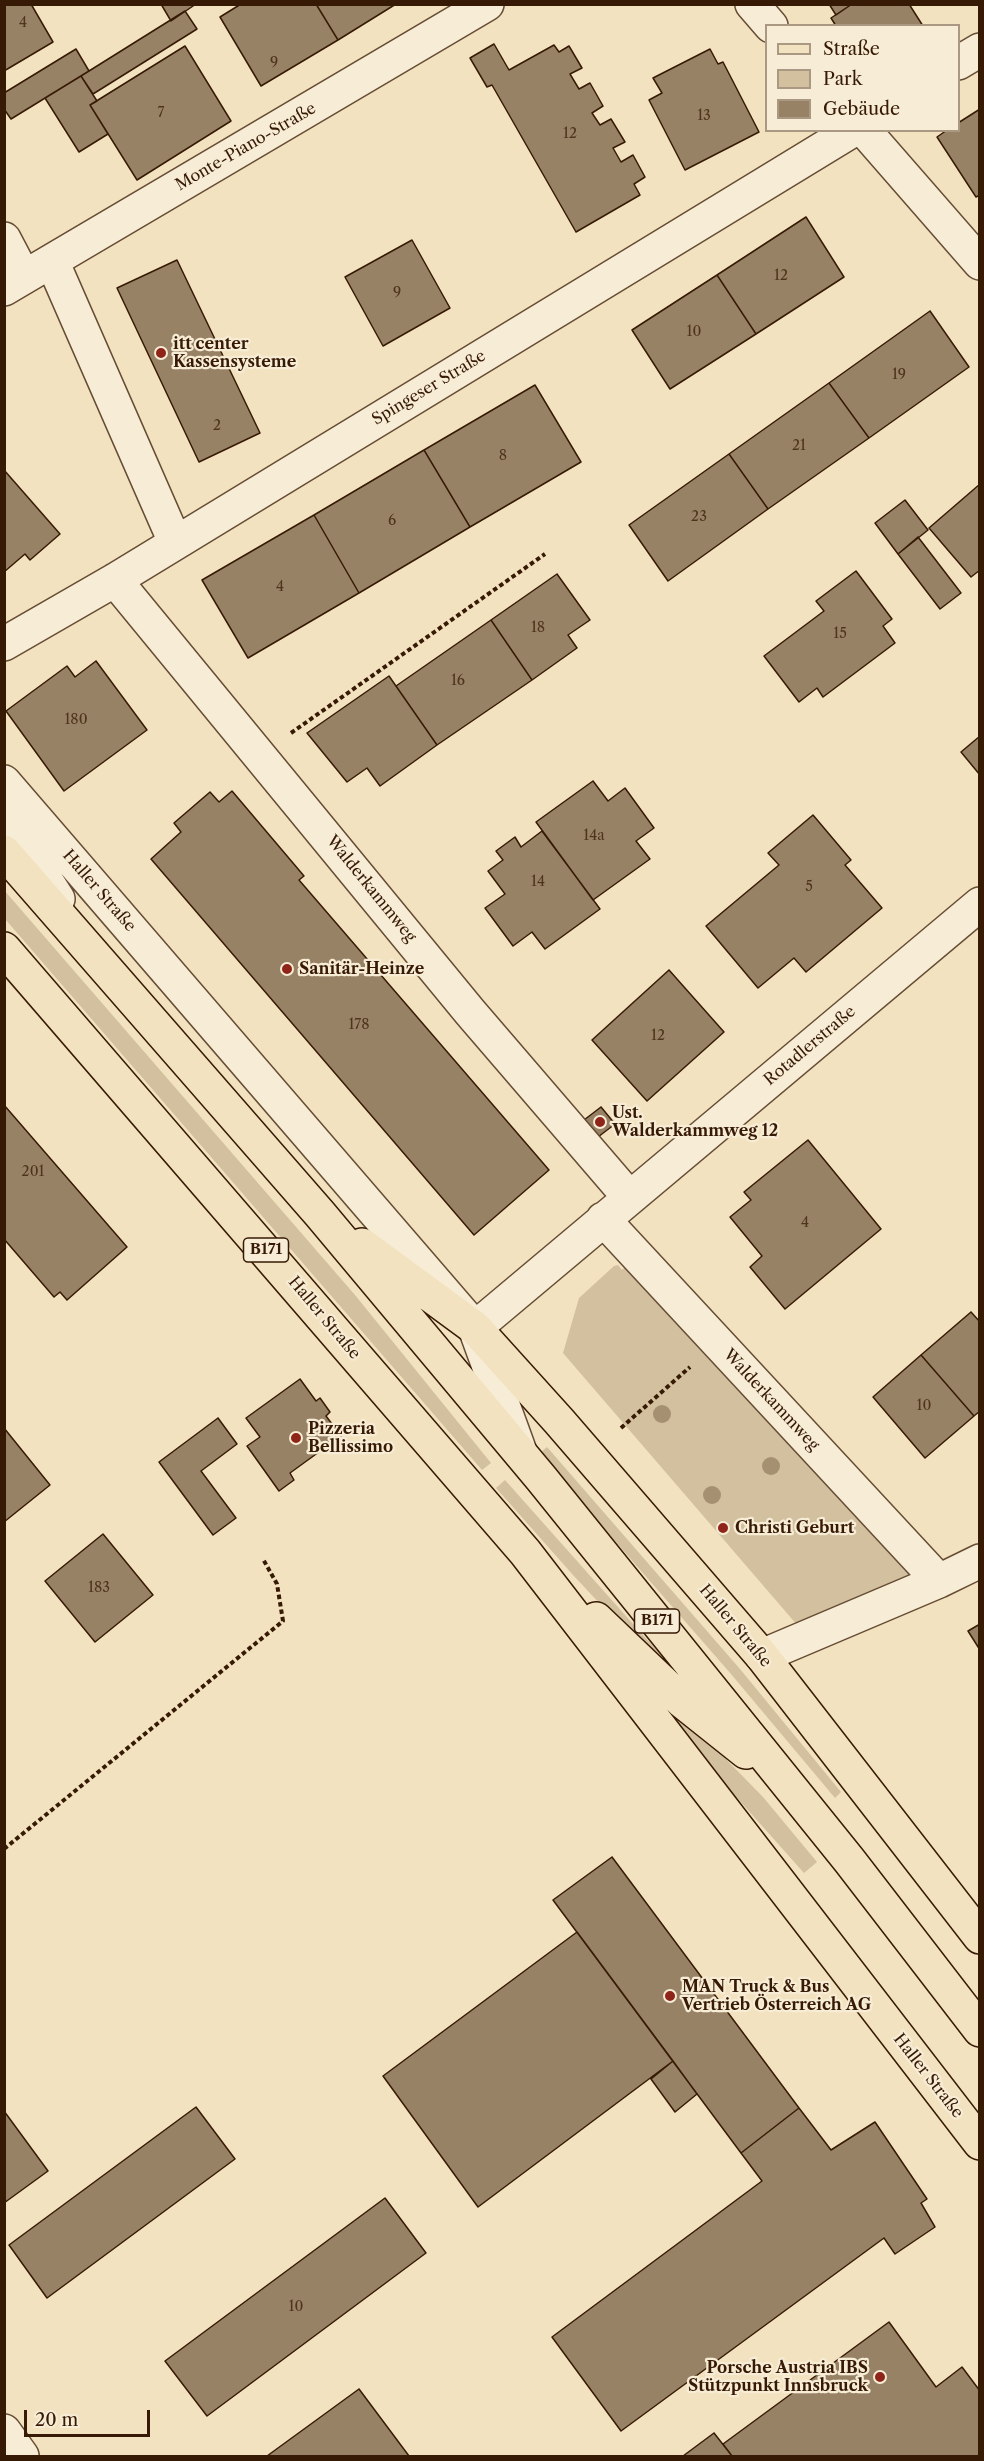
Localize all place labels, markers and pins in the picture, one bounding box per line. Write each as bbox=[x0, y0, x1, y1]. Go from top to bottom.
place label: itt center Kassensysteme bbox=[173, 334, 296, 372]
marker: itt center Kassensysteme bbox=[154, 346, 168, 360]
place label: Sanitär-Heinze bbox=[299, 959, 424, 979]
marker: Sanitär-Heinze bbox=[280, 962, 294, 976]
place label: Ust. Walderkammweg 12 bbox=[612, 1103, 778, 1141]
marker: Ust. Walderkammweg 12 bbox=[593, 1115, 607, 1129]
place label: Pizzeria Bellissimo bbox=[308, 1419, 393, 1457]
marker: Pizzeria Bellissimo bbox=[289, 1431, 303, 1445]
place label: Christi Geburt bbox=[735, 1518, 854, 1538]
marker: Christi Geburt bbox=[716, 1521, 730, 1535]
place label: MAN Truck & Bus Vertrieb Österreich AG bbox=[682, 1977, 871, 2015]
marker: MAN Truck & Bus Vertrieb Österreich AG bbox=[663, 1989, 677, 2003]
place label: Porsche Austria IBS Stützpunkt Innsbruck bbox=[688, 2358, 868, 2396]
marker: Porsche Austria IBS Stützpunkt Innsbruck bbox=[873, 2370, 887, 2384]

